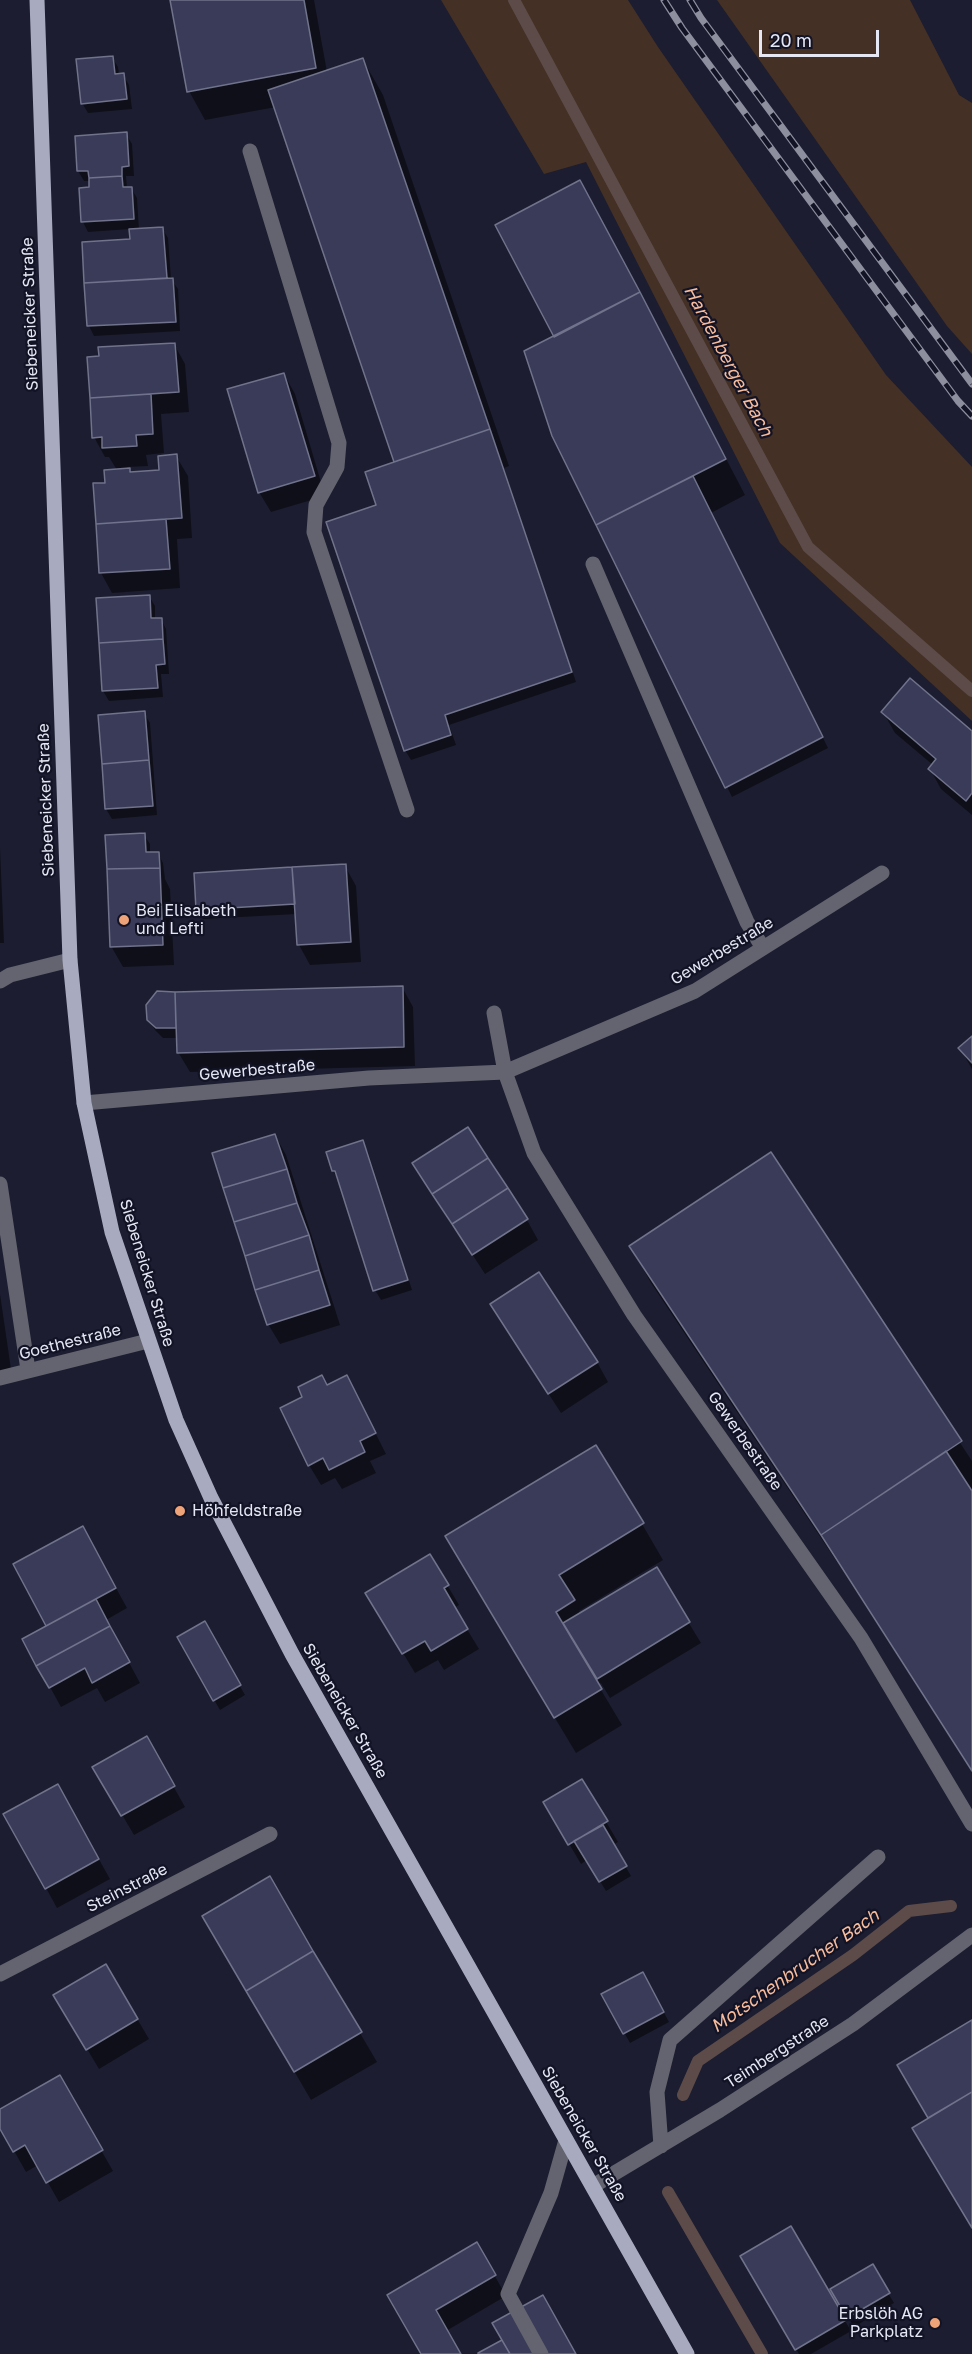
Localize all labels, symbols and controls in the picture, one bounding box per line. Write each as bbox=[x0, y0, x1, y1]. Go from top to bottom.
scale bar bbox=[762, 18, 882, 56]
text: 20 m bbox=[770, 29, 812, 51]
street label: Siebeneicker Straße bbox=[18, 237, 42, 391]
water label: Hardenberger Bach bbox=[679, 282, 777, 440]
street label: Siebeneicker Straße bbox=[34, 723, 58, 877]
place label: Bei Elisabeth und Lefti bbox=[136, 901, 236, 939]
marker: Bei Elisabeth und Lefti bbox=[117, 913, 131, 927]
street label: Gewerbestraße bbox=[667, 913, 777, 989]
street label: Gewerbestraße bbox=[198, 1055, 316, 1085]
street label: Siebeneicker Straße bbox=[115, 1197, 179, 1349]
street label: Goethestraße bbox=[17, 1320, 123, 1364]
street label: Gewerbestraße bbox=[704, 1388, 786, 1494]
place label: Höhfeldstraße bbox=[192, 1501, 302, 1521]
marker: Höhfeldstraße bbox=[173, 1504, 187, 1518]
street label: Siebeneicker Straße bbox=[298, 1640, 392, 1782]
street label: Steinstraße bbox=[83, 1859, 171, 1917]
water label: Motschenbrucher Bach bbox=[707, 1905, 883, 2037]
street label: Teimbergstraße bbox=[722, 2011, 832, 2093]
street label: Siebeneicker Straße bbox=[537, 2063, 631, 2205]
place label: Erbslöh AG Parkplatz bbox=[839, 2304, 923, 2342]
marker: Erbslöh AG Parkplatz bbox=[928, 2316, 942, 2330]

